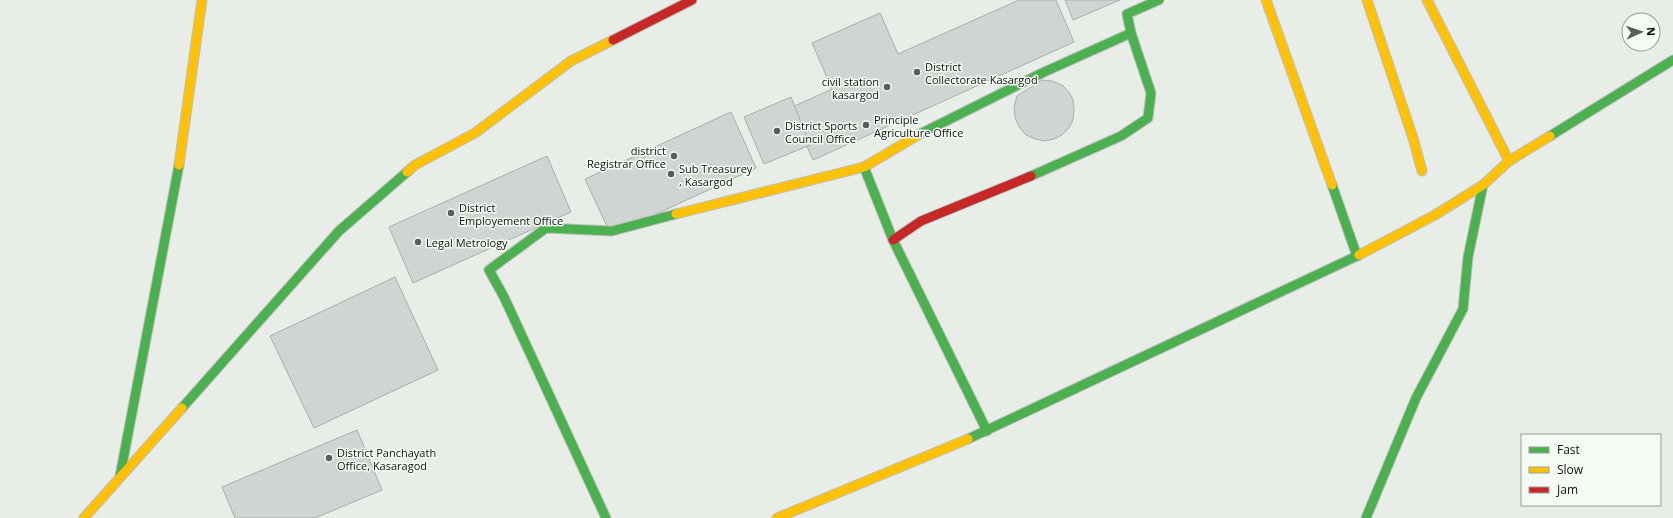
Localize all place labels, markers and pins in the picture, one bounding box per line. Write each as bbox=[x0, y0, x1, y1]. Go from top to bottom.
place label: District Collectorate Kasargod bbox=[925, 59, 1038, 87]
marker: District Collectorate Kasargod bbox=[912, 67, 922, 77]
place label: civil station kasargod bbox=[822, 74, 879, 102]
marker: civil station kasargod bbox=[882, 82, 892, 92]
place label: Principle Agriculture Office bbox=[874, 112, 963, 140]
place label: District Sports Council Office bbox=[785, 118, 857, 146]
marker: Principle Agriculture Office bbox=[861, 120, 871, 130]
marker: District Sports Council Office bbox=[772, 126, 782, 136]
place label: district Registrar Office bbox=[587, 143, 666, 171]
marker: district Registrar Office bbox=[669, 151, 679, 161]
place label: Sub Treasurey , Kasargod bbox=[679, 161, 753, 189]
marker: Sub Treasurey , Kasargod bbox=[666, 169, 676, 179]
place label: District Employement Office bbox=[459, 200, 563, 228]
marker: District Employement Office bbox=[446, 208, 456, 218]
place label: Legal Metrology bbox=[426, 235, 508, 250]
marker: Legal Metrology bbox=[413, 237, 423, 247]
place label: District Panchayath Office, Kasaragod bbox=[337, 445, 436, 473]
marker: District Panchayath Office, Kasaragod bbox=[324, 453, 334, 463]

